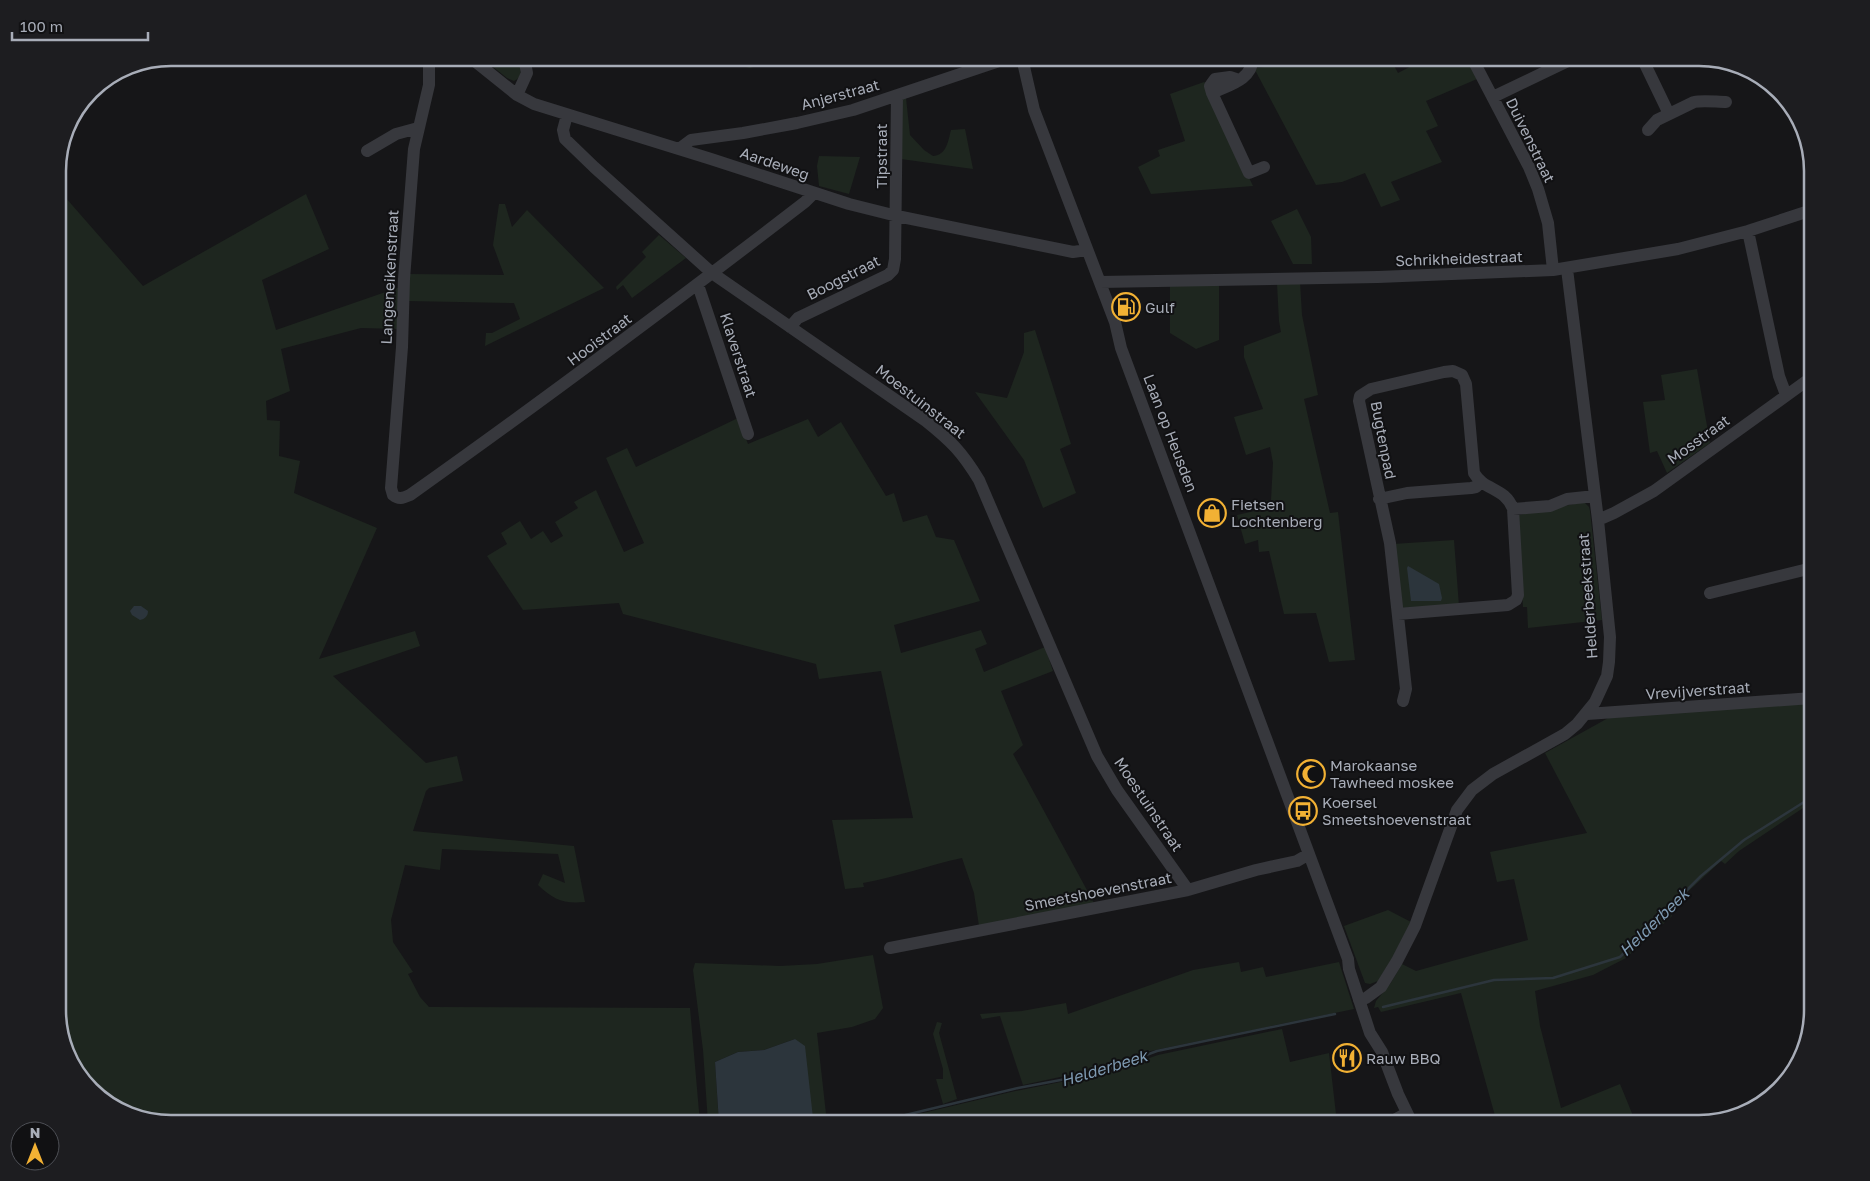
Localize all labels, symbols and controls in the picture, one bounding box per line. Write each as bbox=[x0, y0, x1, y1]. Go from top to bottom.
scale bar bbox=[12, 10, 149, 42]
text: 100 m bbox=[20, 17, 63, 35]
street label: Anjerstraat bbox=[799, 75, 881, 113]
street label: Duivenstraat bbox=[1503, 95, 1559, 185]
street label: Tipstraat bbox=[872, 124, 890, 189]
street label: Aardeweg bbox=[738, 143, 812, 183]
street label: Langeneikenstraat bbox=[376, 209, 402, 345]
street label: Schrikheidestraat bbox=[1395, 247, 1523, 269]
street label: Boogstraat bbox=[803, 251, 883, 303]
fuel station icon: Gulf bbox=[1111, 292, 1141, 322]
place label: Gulf bbox=[1145, 298, 1175, 316]
street label: Hooistraat bbox=[563, 309, 635, 369]
street label: Klaverstraat bbox=[717, 310, 761, 400]
street label: Moestuinstraat bbox=[872, 360, 970, 442]
street label: Laan op Heusden bbox=[1140, 371, 1202, 495]
street label: Bugtenpad bbox=[1368, 399, 1400, 481]
street label: Mosstraat bbox=[1663, 410, 1733, 468]
place label: Fietsen Lochtenberg bbox=[1231, 495, 1322, 530]
shop icon: Fietsen Lochtenberg bbox=[1197, 498, 1227, 528]
street label: Helderbeekstraat bbox=[1574, 532, 1600, 660]
street label: Vrevijverstraat bbox=[1645, 677, 1751, 703]
street label: Moestuinstraat bbox=[1111, 754, 1187, 854]
place label: Marokaanse Tawheed moskee bbox=[1330, 756, 1454, 791]
mosque icon: Marokaanse Tawheed moskee bbox=[1296, 759, 1326, 789]
place label: Koersel Smeetshoevenstraat bbox=[1322, 793, 1471, 828]
bus stop icon: Koersel Smeetshoevenstraat bbox=[1288, 796, 1318, 826]
street label: Smeetshoevenstraat bbox=[1023, 868, 1173, 914]
water label: Helderbeek bbox=[1615, 882, 1694, 960]
restaurant icon: Rauw BBQ bbox=[1332, 1043, 1362, 1073]
water label: Helderbeek bbox=[1058, 1045, 1151, 1091]
place label: Rauw BBQ bbox=[1366, 1049, 1441, 1067]
north arrow bbox=[10, 1121, 60, 1171]
text: N bbox=[30, 1124, 40, 1141]

